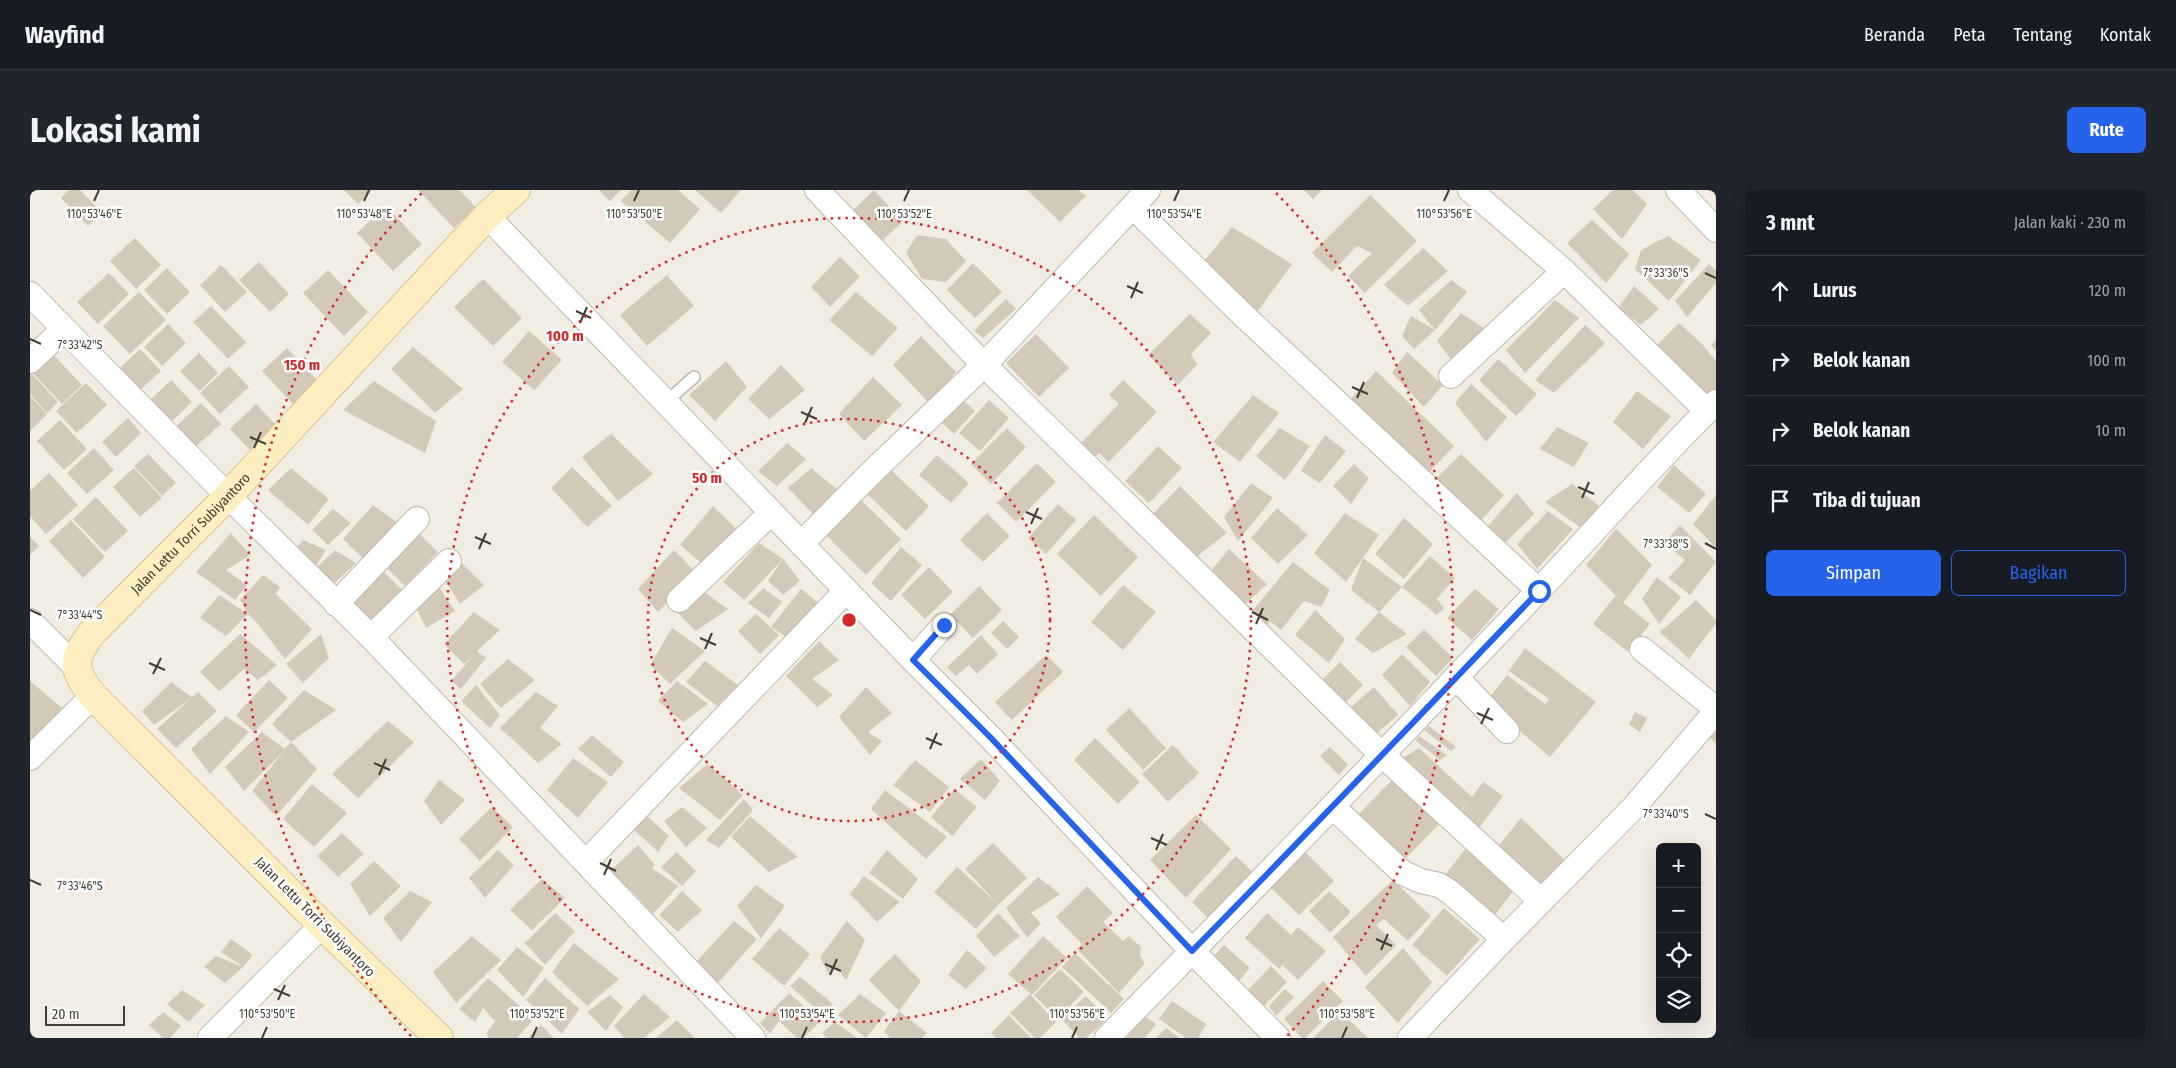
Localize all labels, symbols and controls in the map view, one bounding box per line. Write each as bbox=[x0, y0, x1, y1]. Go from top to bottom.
text: Wayfind bbox=[25, 21, 105, 49]
text: Beranda bbox=[1864, 24, 1925, 46]
text: Peta bbox=[1953, 24, 1986, 46]
text: Tentang bbox=[2014, 24, 2072, 46]
text: Kontak bbox=[2100, 24, 2151, 46]
button: Rute bbox=[2067, 107, 2146, 153]
text: Lokasi kami bbox=[30, 109, 201, 151]
text: 110°53'46"E bbox=[66, 207, 122, 221]
text: 110°53'48"E bbox=[336, 207, 392, 221]
text: 110°53'50"E bbox=[606, 207, 662, 221]
text: 110°53'52"E bbox=[876, 207, 932, 221]
text: 110°53'54"E bbox=[1146, 207, 1202, 221]
text: 110°53'56"E bbox=[1416, 207, 1472, 221]
text: 3 mnt bbox=[1766, 210, 1815, 236]
text: Jalan kaki · 230 m bbox=[2014, 213, 2126, 232]
text: 7°33'36"S bbox=[1643, 266, 1689, 280]
icon: ahead bbox=[1766, 277, 1794, 305]
text: Lurus bbox=[1813, 279, 1857, 302]
text: 120 m bbox=[2088, 281, 2126, 300]
text: 100 m bbox=[546, 327, 584, 345]
text: 7°33'42"S bbox=[58, 338, 102, 352]
icon: right bbox=[1766, 347, 1794, 375]
text: Belok kanan bbox=[1813, 349, 1910, 372]
text: 100 m bbox=[2087, 351, 2126, 370]
text: 150 m bbox=[284, 356, 320, 374]
icon: right bbox=[1766, 417, 1794, 445]
text: Belok kanan bbox=[1813, 419, 1910, 442]
text: 10 m bbox=[2095, 421, 2126, 440]
street label: Jalan Lettu Torri Subiyantoro bbox=[127, 469, 254, 598]
text: 50 m bbox=[692, 469, 722, 487]
icon: arrive bbox=[1766, 487, 1794, 515]
text: Tiba di tujuan bbox=[1813, 489, 1921, 512]
text: 7°33'38"S bbox=[1643, 537, 1689, 551]
button: Simpan bbox=[1766, 550, 1941, 596]
button: Bagikan bbox=[1951, 550, 2126, 596]
route start bbox=[1528, 580, 1551, 603]
text: 7°33'44"S bbox=[58, 608, 102, 622]
centre of rings bbox=[840, 611, 858, 629]
route end bbox=[933, 614, 956, 637]
text: 7°33'40"S bbox=[1643, 807, 1689, 821]
map controls bbox=[1656, 843, 1701, 1023]
button: + bbox=[1656, 843, 1701, 888]
street label: Jalan Lettu Torri Subiyantoro bbox=[251, 853, 379, 981]
text: 7°33'46"S bbox=[57, 879, 103, 893]
button: − bbox=[1656, 888, 1701, 933]
button: locate bbox=[1656, 933, 1701, 978]
button: layers bbox=[1656, 978, 1701, 1023]
scale bar bbox=[45, 1003, 125, 1026]
text: 20 m bbox=[52, 1006, 80, 1023]
text: 110°53'50"E bbox=[239, 1007, 295, 1021]
text: 110°53'52"E bbox=[509, 1007, 565, 1021]
text: 110°53'54"E bbox=[779, 1007, 835, 1021]
text: 110°53'56"E bbox=[1049, 1007, 1105, 1021]
text: 110°53'58"E bbox=[1319, 1007, 1375, 1021]

